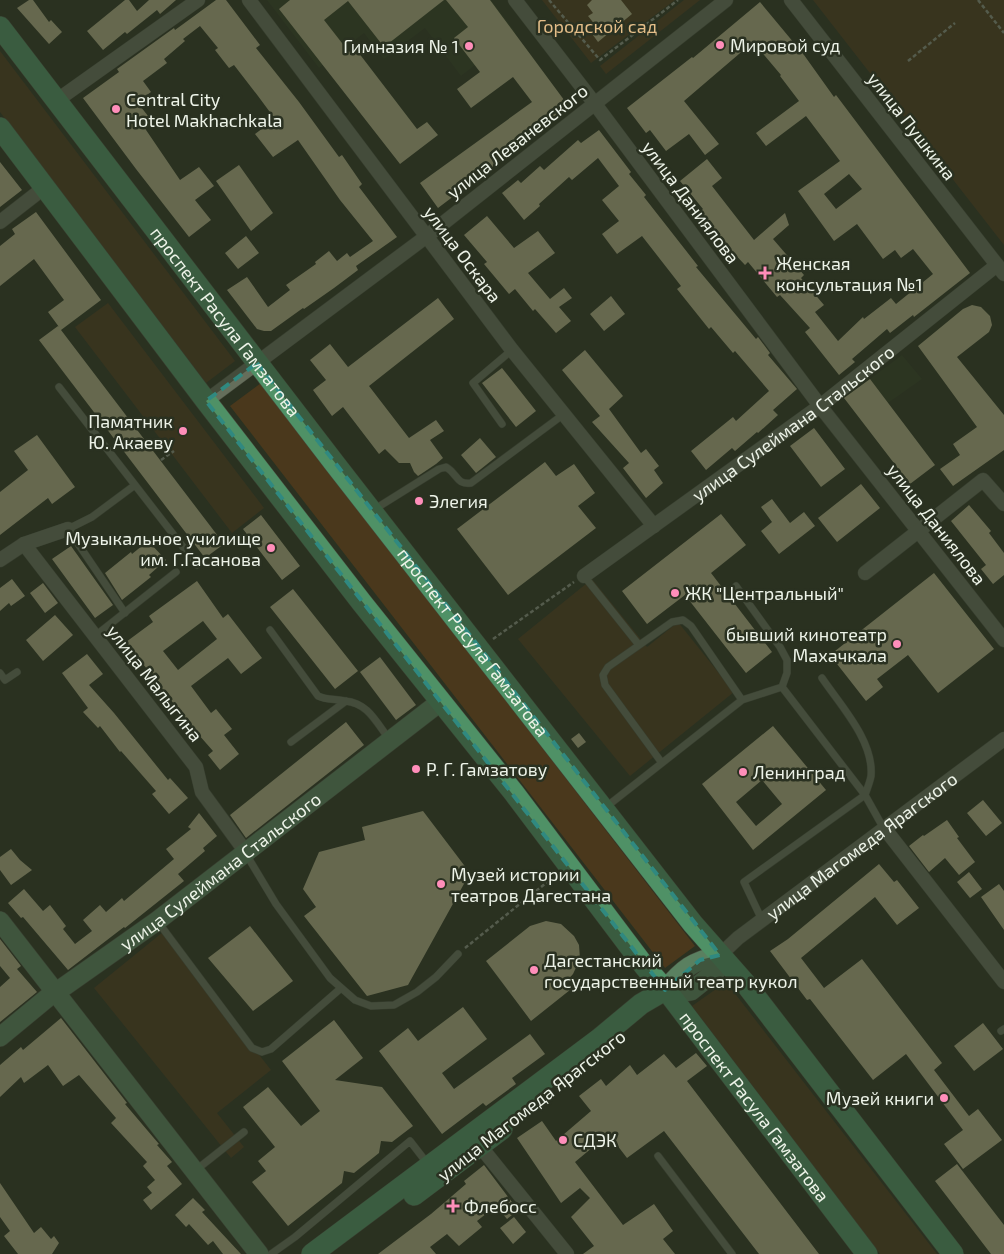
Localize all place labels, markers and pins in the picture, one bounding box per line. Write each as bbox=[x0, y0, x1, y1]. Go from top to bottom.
place label: Мировой суд bbox=[730, 34, 840, 56]
place label: Гимназия № 1 bbox=[343, 35, 459, 57]
marker: Мировой суд bbox=[714, 39, 726, 51]
marker: Гимназия № 1 bbox=[463, 40, 475, 52]
place label: Central City Hotel Makhachkala bbox=[126, 88, 282, 131]
marker: Central City Hotel Makhachkala bbox=[110, 103, 122, 115]
place label: Женская консультация №1 bbox=[776, 252, 923, 295]
marker: Женская консультация №1 bbox=[758, 266, 772, 280]
place label: Памятник Ю. Акаеву bbox=[88, 410, 173, 453]
marker: Памятник Ю. Акаеву bbox=[177, 425, 189, 437]
place label: Элегия bbox=[429, 490, 488, 512]
marker: Элегия bbox=[413, 495, 425, 507]
place label: Музыкальное училище им. Г.Гасанова bbox=[65, 527, 261, 570]
marker: Музыкальное училище им. Г.Гасанова bbox=[265, 542, 277, 554]
place label: ЖК "Центральный" bbox=[685, 582, 844, 604]
marker: ЖК "Центральный" bbox=[669, 587, 681, 599]
place label: бывший кинотеатр Махачкала bbox=[726, 623, 887, 666]
marker: бывший кинотеатр Махачкала bbox=[891, 638, 903, 650]
place label: Р. Г. Гамзатову bbox=[426, 758, 548, 780]
place label: Ленинград bbox=[753, 761, 845, 783]
marker: Р. Г. Гамзатову bbox=[410, 763, 422, 775]
marker: Ленинград bbox=[737, 766, 749, 778]
place label: Музей истории театров Дагестана bbox=[451, 863, 611, 906]
marker: Музей истории театров Дагестана bbox=[435, 878, 447, 890]
place label: Дагестанский государственный театр кукол bbox=[544, 949, 798, 992]
marker: Дагестанский государственный театр кукол bbox=[528, 964, 540, 976]
place label: Музей книги bbox=[826, 1087, 934, 1109]
marker: Музей книги bbox=[938, 1092, 950, 1104]
place label: СДЭК bbox=[573, 1129, 617, 1151]
marker: СДЭК bbox=[557, 1134, 569, 1146]
place label: Флебосс bbox=[464, 1195, 537, 1217]
marker: Флебосс bbox=[446, 1199, 460, 1213]

